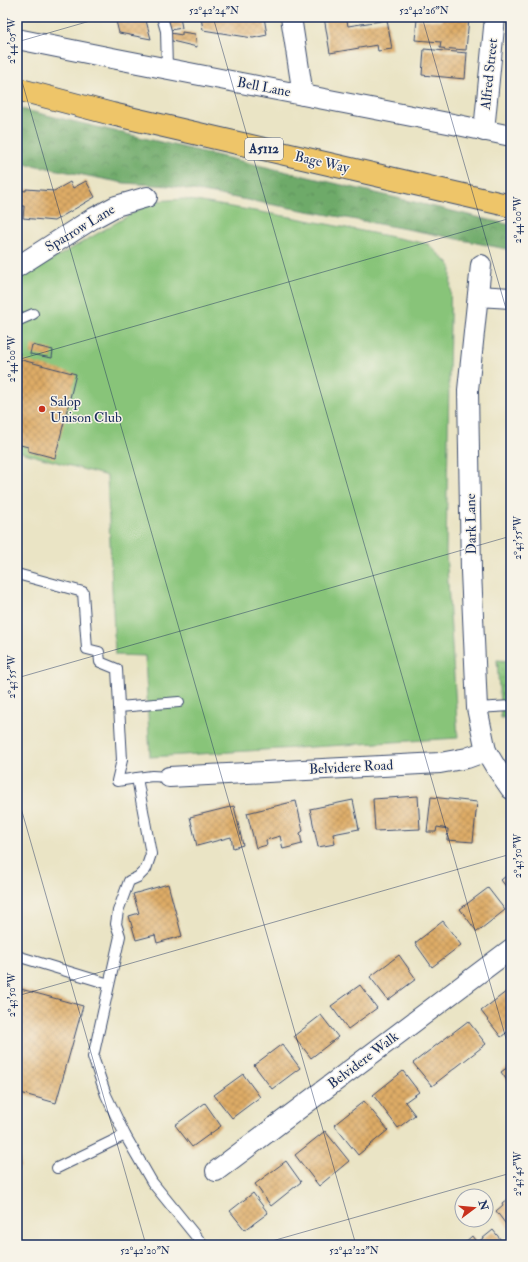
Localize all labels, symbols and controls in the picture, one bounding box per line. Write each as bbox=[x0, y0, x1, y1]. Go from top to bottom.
text: 52°42'24"N bbox=[189, 5, 239, 17]
text: 52°42'26"N bbox=[399, 5, 449, 17]
text: 2°44'05"W bbox=[6, 17, 18, 64]
street label: Alfred Street bbox=[477, 37, 501, 112]
street label: Bell Lane bbox=[236, 73, 292, 101]
road number: A5112 bbox=[245, 138, 283, 160]
street label: Bage Way bbox=[293, 147, 352, 178]
text: 2°44'00"W bbox=[512, 196, 524, 243]
street label: Sparrow Lane bbox=[42, 200, 119, 256]
text: 2°44'00"W bbox=[6, 335, 18, 382]
place label: Salop Unison Club bbox=[50, 393, 122, 426]
marker: Salop Unison Club bbox=[37, 404, 47, 414]
street label: Dark Lane bbox=[462, 493, 480, 555]
text: 2°43'55"W bbox=[512, 515, 524, 560]
text: 2°43'55"W bbox=[6, 654, 18, 699]
street label: Belvidere Road bbox=[308, 756, 394, 778]
text: 2°43'50"W bbox=[512, 833, 524, 878]
text: 2°43'50"W bbox=[6, 972, 18, 1017]
street label: Belvidere Walk bbox=[324, 1028, 402, 1092]
text: 2°43'45"W bbox=[512, 1151, 524, 1196]
north arrow bbox=[454, 1188, 494, 1228]
text: N bbox=[475, 1198, 491, 1213]
text: 52°42'20"N bbox=[120, 1245, 170, 1257]
text: 52°42'22"N bbox=[329, 1245, 379, 1257]

